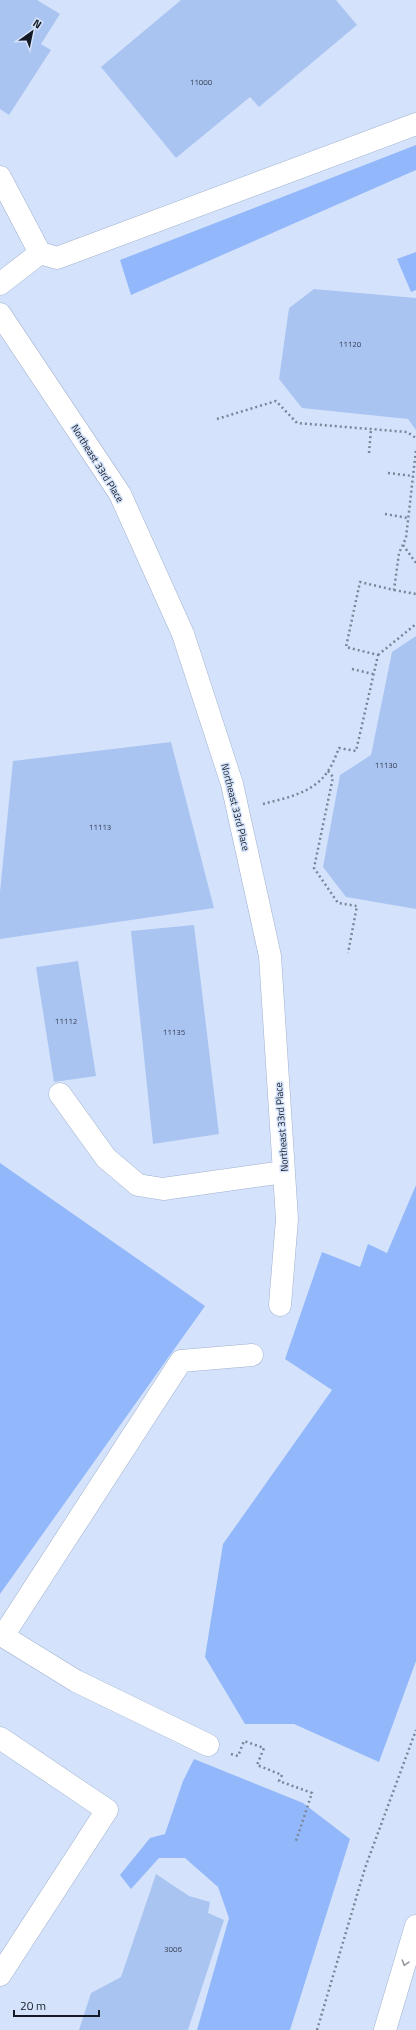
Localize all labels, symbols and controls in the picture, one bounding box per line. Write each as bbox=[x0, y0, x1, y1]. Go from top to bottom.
north arrow bbox=[12, 12, 52, 52]
text: N bbox=[30, 15, 45, 32]
house number: 11000 bbox=[190, 76, 213, 88]
house number: 11120 bbox=[339, 338, 362, 350]
street label: Northeast 33rd Place bbox=[68, 421, 128, 505]
house number: 11130 bbox=[375, 759, 398, 771]
street label: Northeast 33rd Place bbox=[217, 762, 254, 852]
house number: 11113 bbox=[89, 821, 111, 833]
house number: 11112 bbox=[55, 1015, 77, 1027]
house number: 11135 bbox=[163, 1026, 186, 1038]
street label: Northeast 33rd Place bbox=[271, 1082, 292, 1172]
house number: 3006 bbox=[164, 1943, 182, 1955]
one-way arrow bbox=[401, 1959, 410, 1966]
scale bar bbox=[14, 1992, 99, 2018]
text: 20 m bbox=[20, 1996, 46, 2015]

